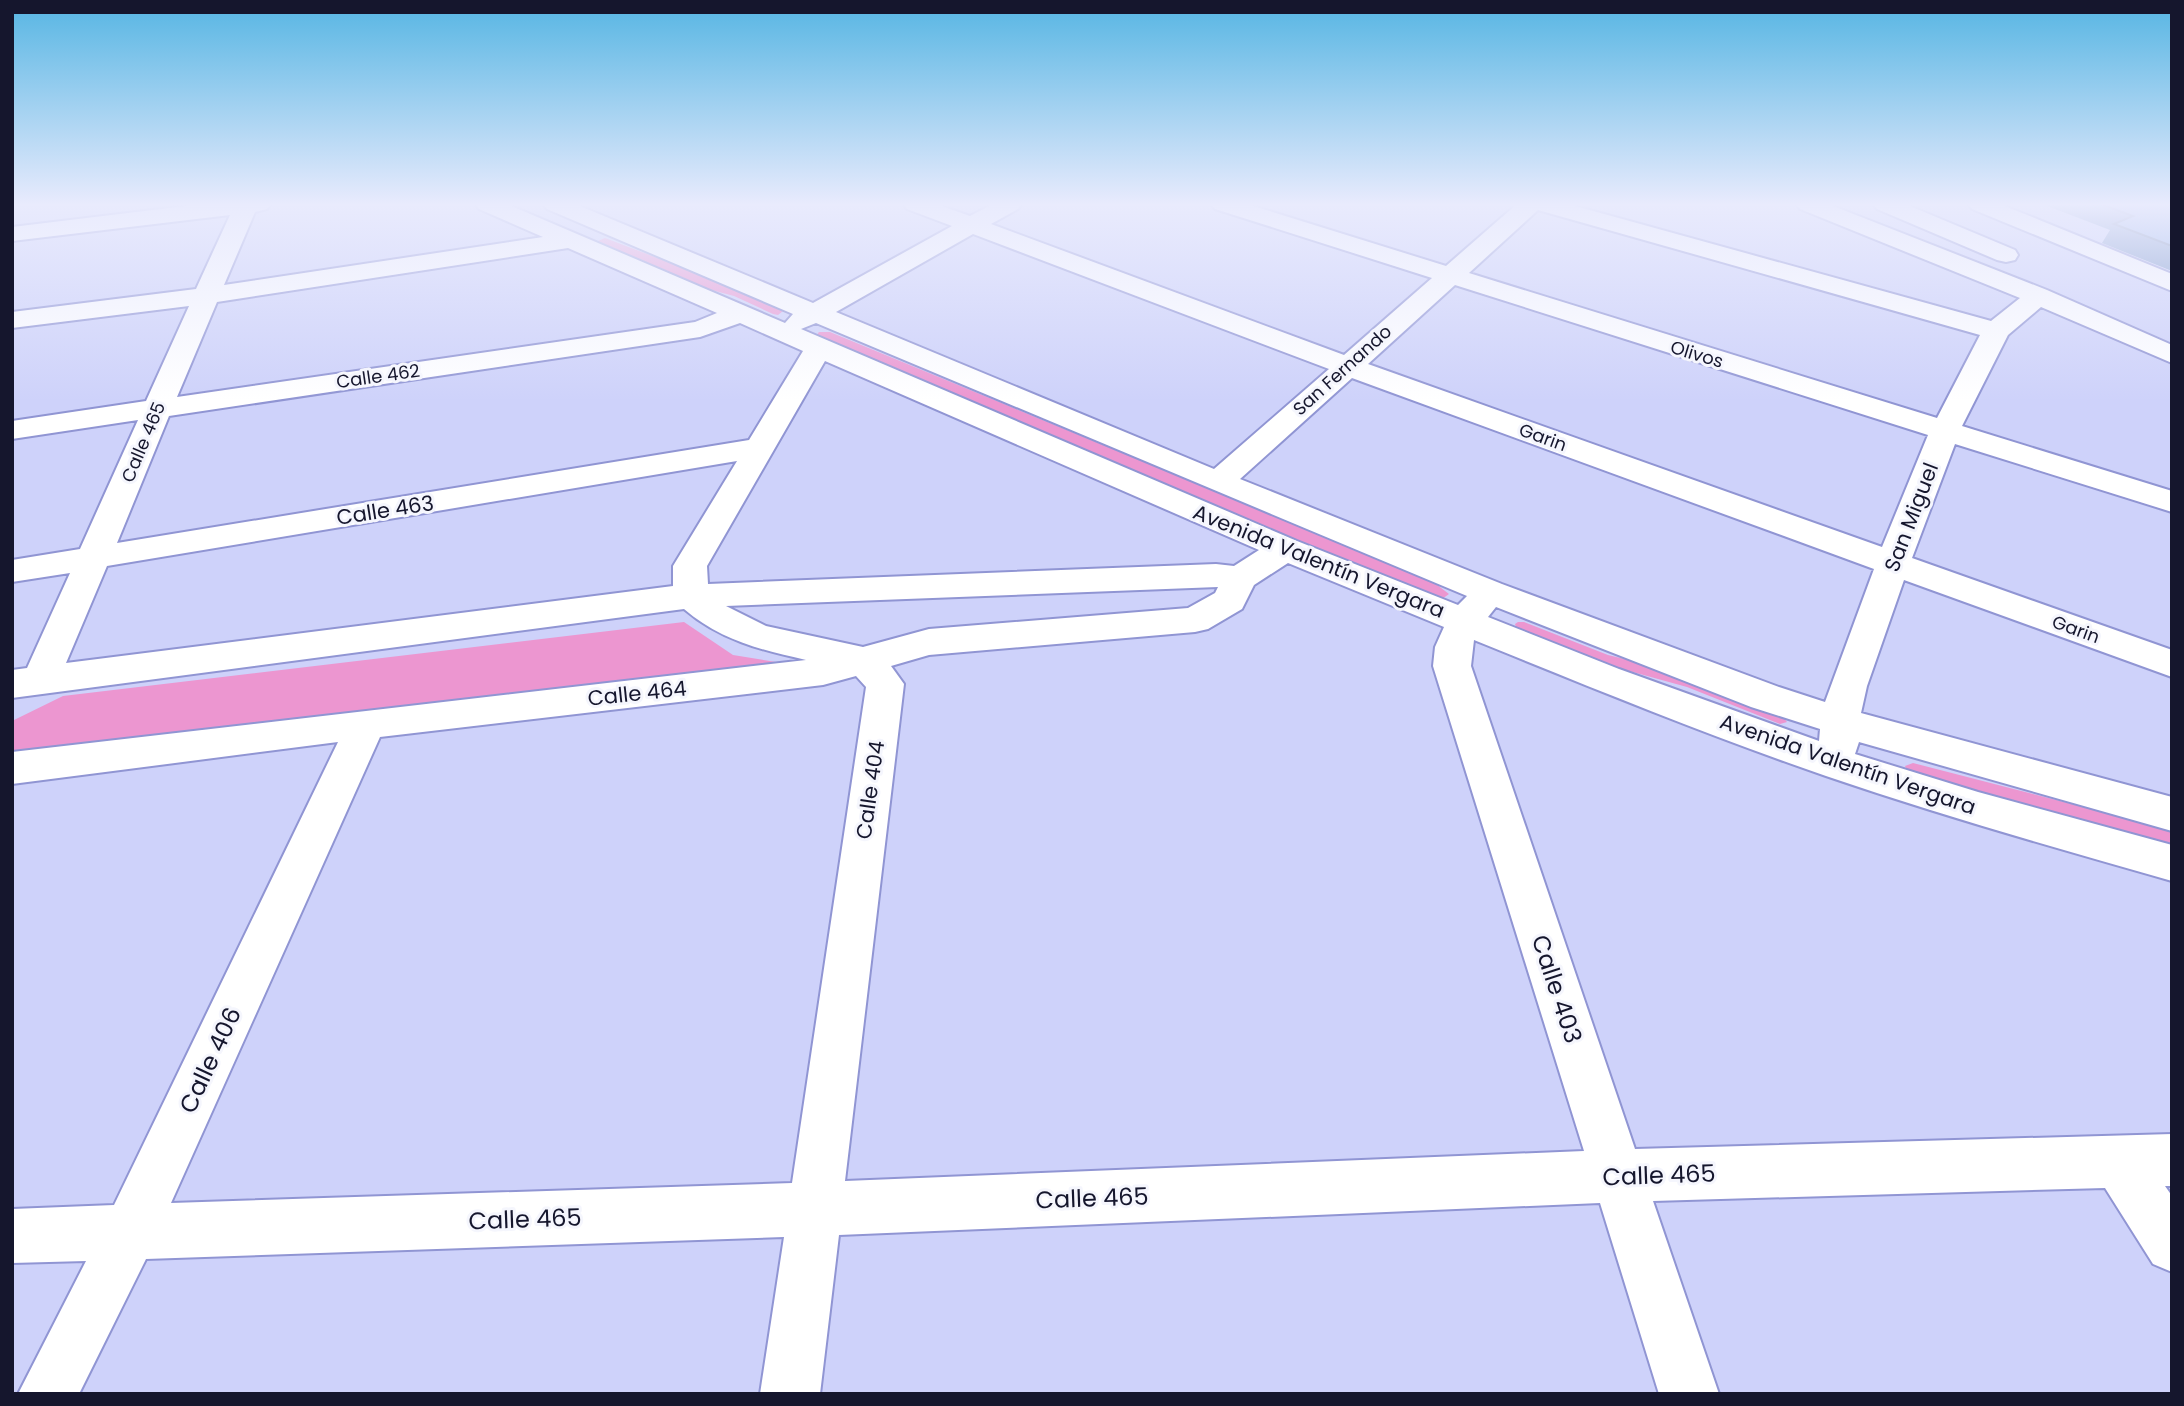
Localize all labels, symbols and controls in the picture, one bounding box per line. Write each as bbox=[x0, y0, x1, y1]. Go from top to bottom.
street label: San Fernando bbox=[1287, 319, 1397, 421]
street label: Olivos bbox=[1668, 334, 1726, 374]
street label: Calle 462 bbox=[335, 358, 421, 394]
street label: Calle 465 bbox=[115, 398, 171, 486]
street label: Garin bbox=[1516, 417, 1570, 457]
street label: San Miguel bbox=[1877, 458, 1945, 576]
street label: Calle 463 bbox=[334, 488, 436, 532]
street label: Avenida Valentín Vergara bbox=[1189, 497, 1449, 625]
street label: Garin bbox=[2049, 609, 2103, 649]
street label: Calle 464 bbox=[586, 673, 688, 713]
street label: Avenida Valentín Vergara bbox=[1716, 707, 1980, 821]
street label: Calle 404 bbox=[849, 739, 891, 841]
street label: Calle 403 bbox=[1524, 931, 1590, 1047]
street label: Calle 406 bbox=[171, 1002, 249, 1118]
street label: Calle 465 bbox=[1602, 1157, 1716, 1193]
street label: Calle 465 bbox=[1035, 1180, 1149, 1216]
street label: Calle 465 bbox=[468, 1201, 582, 1237]

